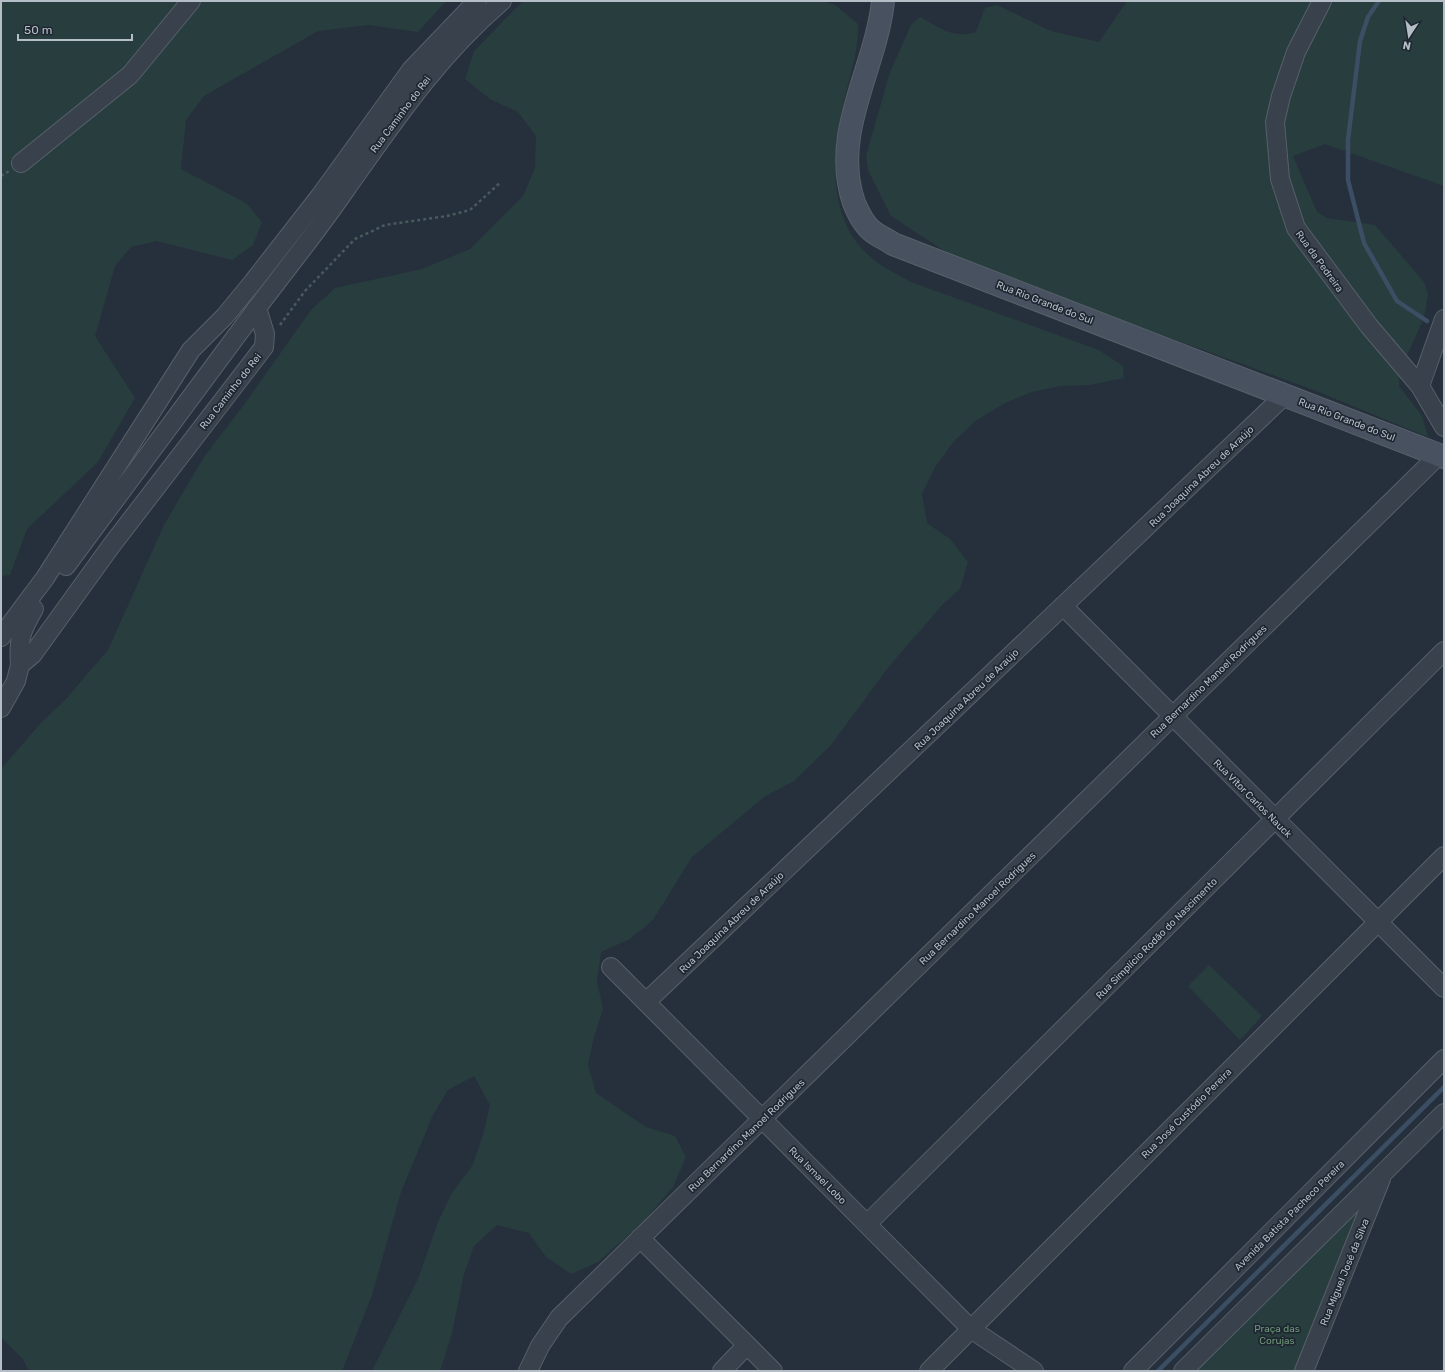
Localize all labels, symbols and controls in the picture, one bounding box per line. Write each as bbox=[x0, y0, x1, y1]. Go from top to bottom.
scale bar bbox=[18, 16, 132, 42]
north arrow bbox=[1389, 16, 1429, 56]
text: 50 m bbox=[24, 23, 52, 37]
text: N bbox=[1402, 38, 1412, 52]
street label: Rua Caminho do Rei bbox=[368, 74, 434, 155]
street label: Rua da Pedreira bbox=[1293, 228, 1346, 295]
street label: Rua Rio Grande do Sul bbox=[995, 279, 1095, 327]
street label: Rua Caminho do Rei bbox=[197, 351, 264, 432]
street label: Rua Rio Grande do Sul bbox=[1297, 396, 1397, 444]
street label: Rua Joaquina Abreu de Araújo bbox=[1147, 423, 1257, 530]
street label: Rua Bernardino Manoel Rodrigues bbox=[1148, 623, 1269, 741]
street label: Rua Joaquina Abreu de Araújo bbox=[912, 646, 1022, 753]
street label: Rua Vítor Carlos Nauck bbox=[1211, 757, 1295, 841]
street label: Rua Bernardino Manoel Rodrigues bbox=[917, 850, 1038, 968]
street label: Rua Joaquina Abreu de Araújo bbox=[677, 869, 787, 976]
street label: Rua Simplício Rodão do Nascimento bbox=[1094, 875, 1220, 1002]
street label: Rua José Custódio Pereira bbox=[1139, 1066, 1234, 1161]
street label: Rua Bernardino Manoel Rodrigues bbox=[686, 1077, 807, 1195]
street label: Rua Ismael Lobo bbox=[786, 1145, 849, 1207]
street label: Avenida Batista Pacheco Pereira bbox=[1232, 1158, 1347, 1273]
street label: Rua Miguel José da Silva bbox=[1318, 1217, 1372, 1328]
park label: Praça das Corujas bbox=[1254, 1323, 1300, 1347]

